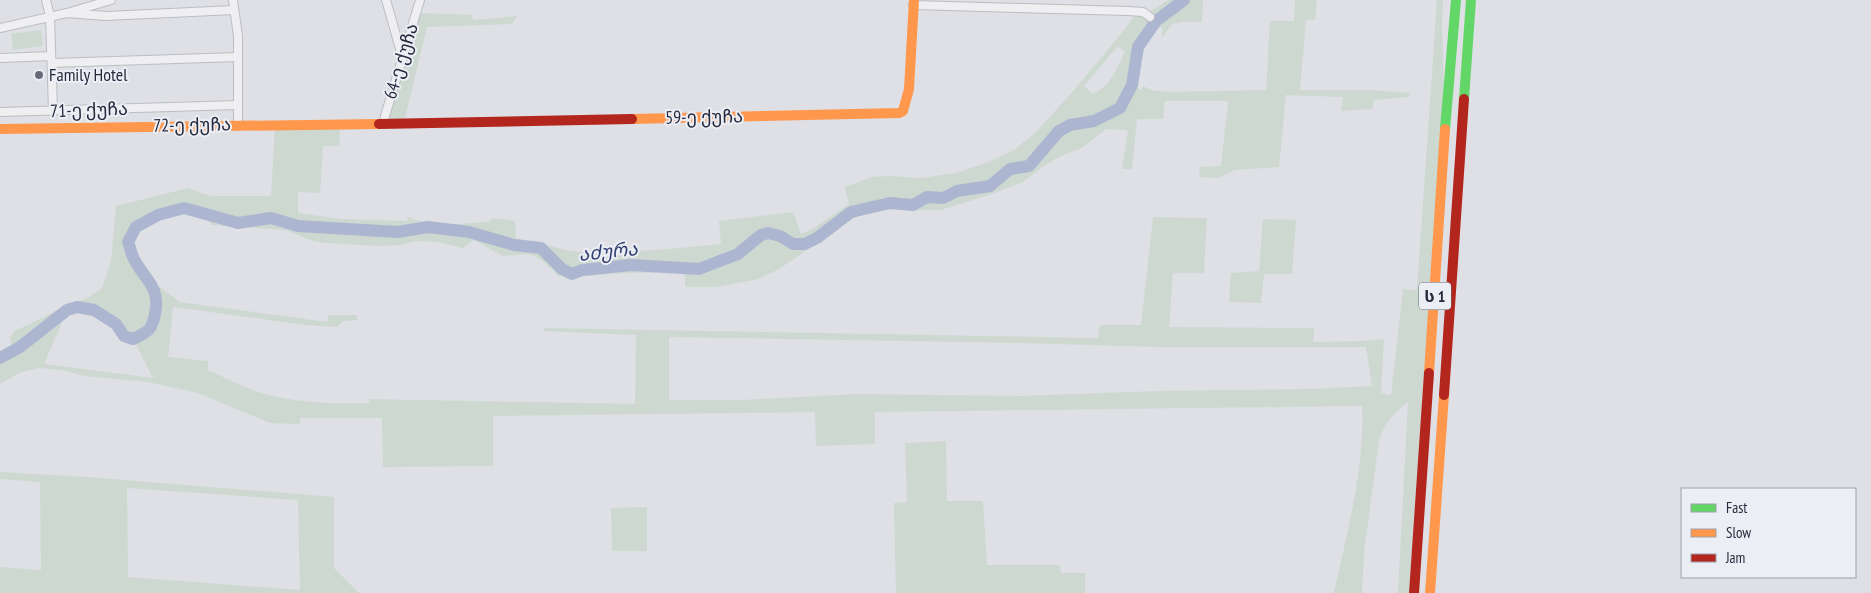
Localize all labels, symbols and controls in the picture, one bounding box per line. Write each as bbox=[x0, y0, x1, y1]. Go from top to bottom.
street label: 64-ე ქუჩა bbox=[378, 20, 423, 101]
place label: Family Hotel bbox=[49, 63, 128, 86]
marker: Family Hotel bbox=[33, 69, 45, 81]
street label: 71-ე ქუჩა bbox=[50, 97, 128, 122]
street label: 59-ე ქუჩა bbox=[665, 104, 743, 129]
street label: 72-ე ქუჩა bbox=[153, 112, 231, 137]
water label: აძურა bbox=[577, 236, 639, 266]
road number: ს 1 bbox=[1419, 282, 1451, 310]
legend bbox=[1681, 488, 1856, 578]
text: Fast bbox=[1726, 498, 1747, 517]
text: Slow bbox=[1726, 523, 1751, 542]
text: Jam bbox=[1725, 548, 1745, 567]

